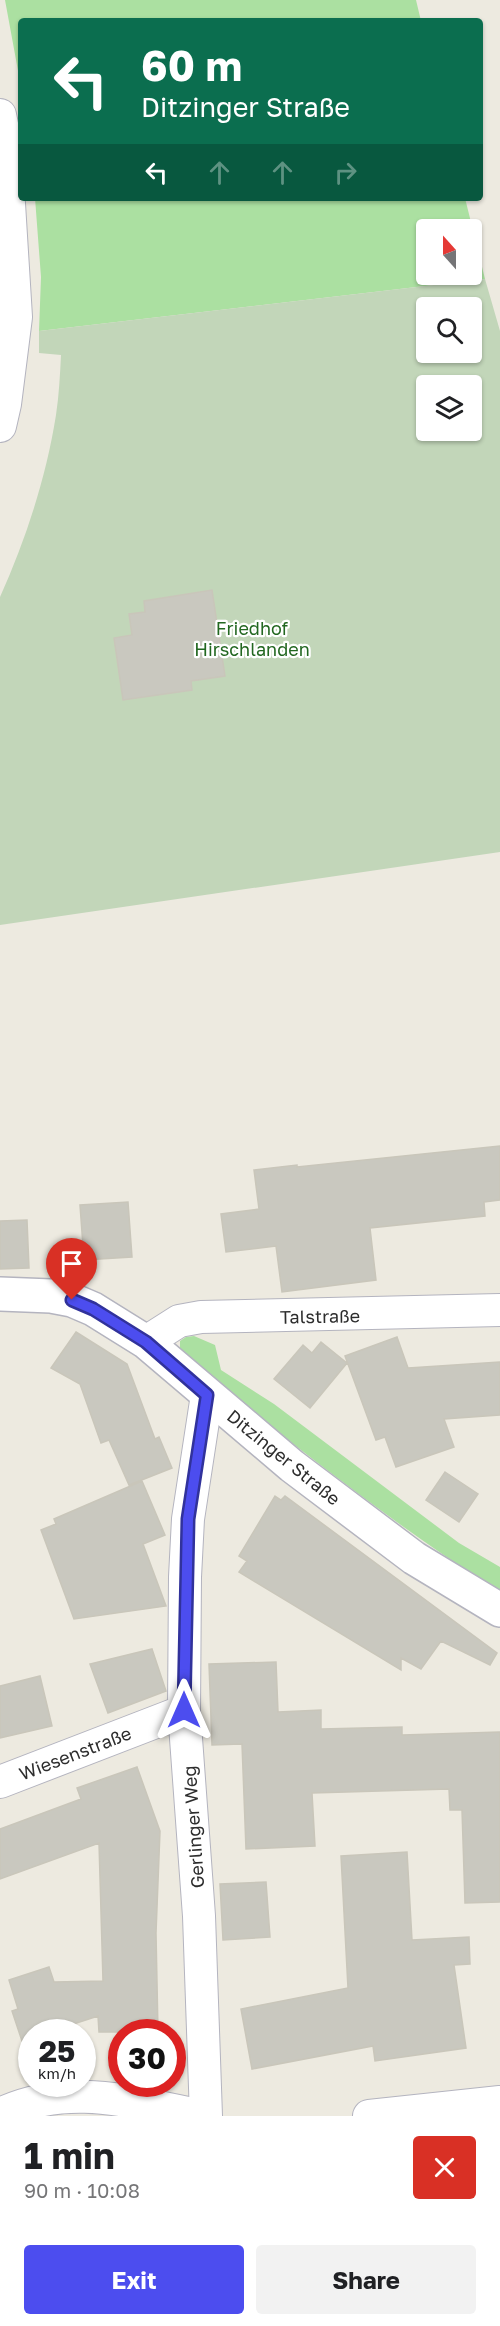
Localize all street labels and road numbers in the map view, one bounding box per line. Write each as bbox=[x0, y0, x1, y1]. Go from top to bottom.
street label: Talstraße bbox=[280, 1304, 360, 1328]
street label: Ditzinger Straße bbox=[223, 1405, 345, 1509]
street label: Wiesenstraße bbox=[16, 1722, 134, 1784]
street label: Gerlinger Weg bbox=[178, 1765, 208, 1889]

